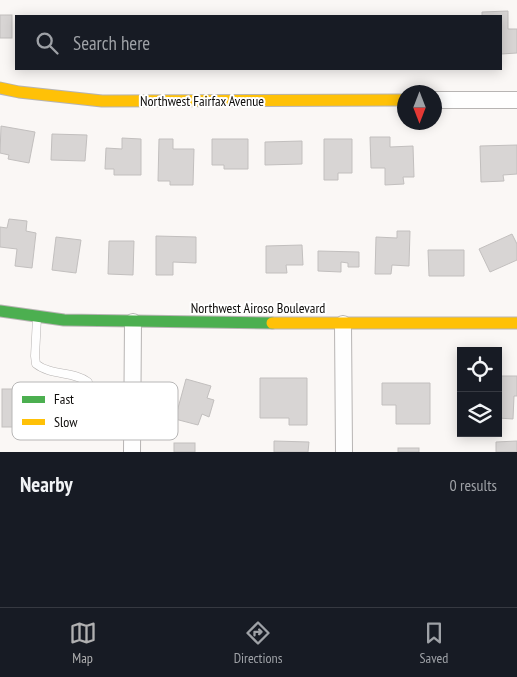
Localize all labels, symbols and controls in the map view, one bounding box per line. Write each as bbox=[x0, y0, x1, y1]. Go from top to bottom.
search box bbox=[15, 15, 502, 70]
icon: search bbox=[33, 29, 61, 57]
text: Search here bbox=[73, 31, 150, 55]
north arrow bbox=[397, 85, 442, 130]
street label: Northwest Fairfax Avenue bbox=[140, 92, 264, 110]
street label: Northwest Airoso Boulevard bbox=[191, 299, 325, 317]
map controls bbox=[457, 347, 502, 437]
button: locate bbox=[457, 347, 502, 392]
legend bbox=[12, 382, 178, 440]
text: Fast bbox=[54, 390, 74, 408]
button: layers bbox=[457, 392, 502, 437]
text: Slow bbox=[54, 413, 78, 431]
text: Nearby bbox=[20, 471, 73, 498]
text: 0 results bbox=[450, 475, 497, 495]
tab: Map bbox=[69, 619, 97, 667]
tab: Directions bbox=[234, 619, 282, 667]
tab: Saved bbox=[420, 619, 448, 667]

